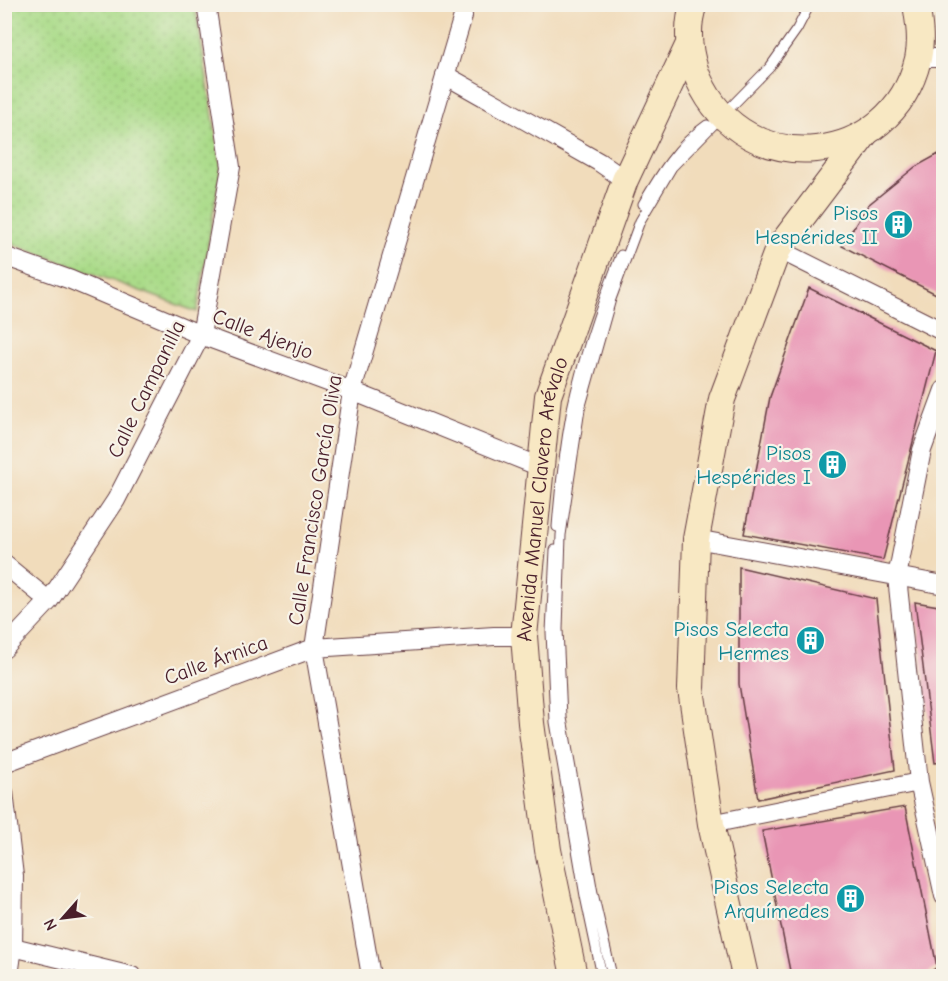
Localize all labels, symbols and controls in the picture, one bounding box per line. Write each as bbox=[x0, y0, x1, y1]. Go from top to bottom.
place label: Pisos Hespérides II bbox=[755, 201, 878, 249]
building icon: Pisos Hespérides II bbox=[883, 209, 915, 241]
street label: Calle Ajenjo bbox=[209, 304, 317, 364]
street label: Calle Campanilla bbox=[102, 316, 190, 462]
street label: Avenida Manuel Clavero Arévalo bbox=[512, 354, 573, 643]
street label: Calle Francisco García Oliva bbox=[283, 373, 347, 627]
place label: Pisos Hespérides I bbox=[696, 441, 811, 489]
building icon: Pisos Hespérides I bbox=[816, 449, 848, 481]
place label: Pisos Selecta Hermes bbox=[674, 617, 789, 665]
building icon: Pisos Selecta Hermes bbox=[794, 625, 826, 657]
street label: Calle Árnica bbox=[161, 630, 271, 690]
place label: Pisos Selecta Arquímedes bbox=[714, 875, 829, 923]
building icon: Pisos Selecta Arquímedes bbox=[834, 883, 866, 915]
north arrow bbox=[33, 888, 93, 948]
text: N bbox=[40, 916, 61, 933]

